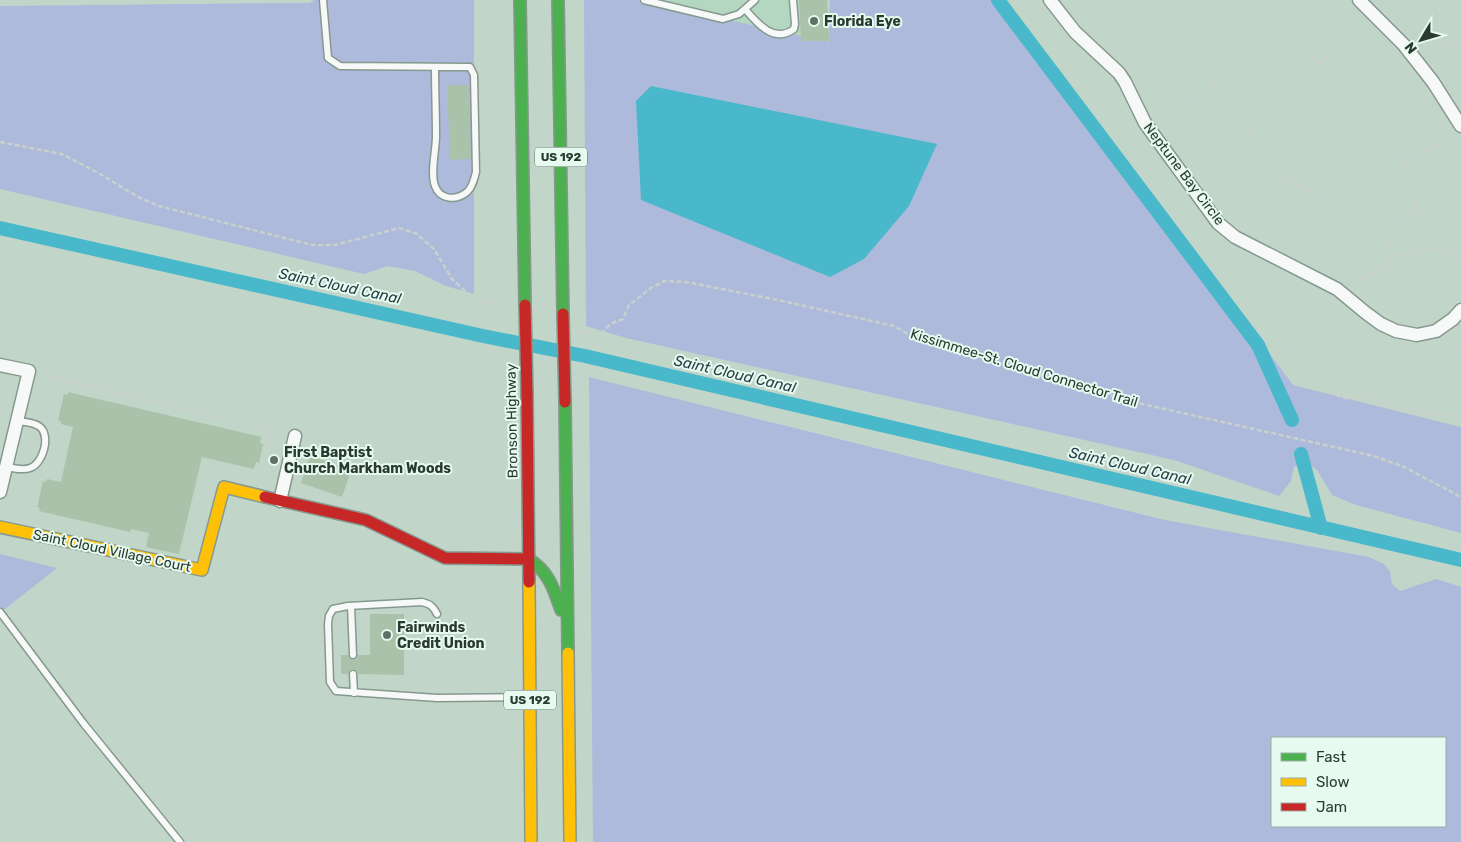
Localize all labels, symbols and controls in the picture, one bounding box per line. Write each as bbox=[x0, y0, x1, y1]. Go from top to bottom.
place label: Florida Eye bbox=[824, 13, 901, 30]
marker: Florida Eye bbox=[808, 15, 820, 27]
north arrow bbox=[1396, 15, 1446, 65]
text: N bbox=[1401, 38, 1421, 57]
street label: Neptune Bay Circle bbox=[1140, 119, 1228, 229]
road number: US 192 bbox=[535, 148, 587, 166]
water label: Saint Cloud Canal bbox=[277, 264, 403, 308]
street label: Kissimmee-St. Cloud Connector Trail bbox=[908, 325, 1140, 411]
water label: Saint Cloud Canal bbox=[672, 351, 798, 397]
street label: Bronson Highway bbox=[502, 363, 521, 478]
water label: Saint Cloud Canal bbox=[1067, 443, 1193, 489]
place label: First Baptist Church Markham Woods bbox=[284, 444, 451, 477]
marker: First Baptist Church Markham Woods bbox=[268, 454, 280, 466]
street label: Saint Cloud Village Court bbox=[32, 526, 193, 576]
place label: Fairwinds Credit Union bbox=[397, 619, 485, 652]
marker: Fairwinds Credit Union bbox=[381, 629, 393, 641]
road number: US 192 bbox=[504, 690, 556, 710]
legend bbox=[1271, 737, 1446, 827]
text: Fast bbox=[1316, 748, 1346, 766]
text: Slow bbox=[1316, 773, 1349, 791]
text: Jam bbox=[1316, 798, 1347, 816]

